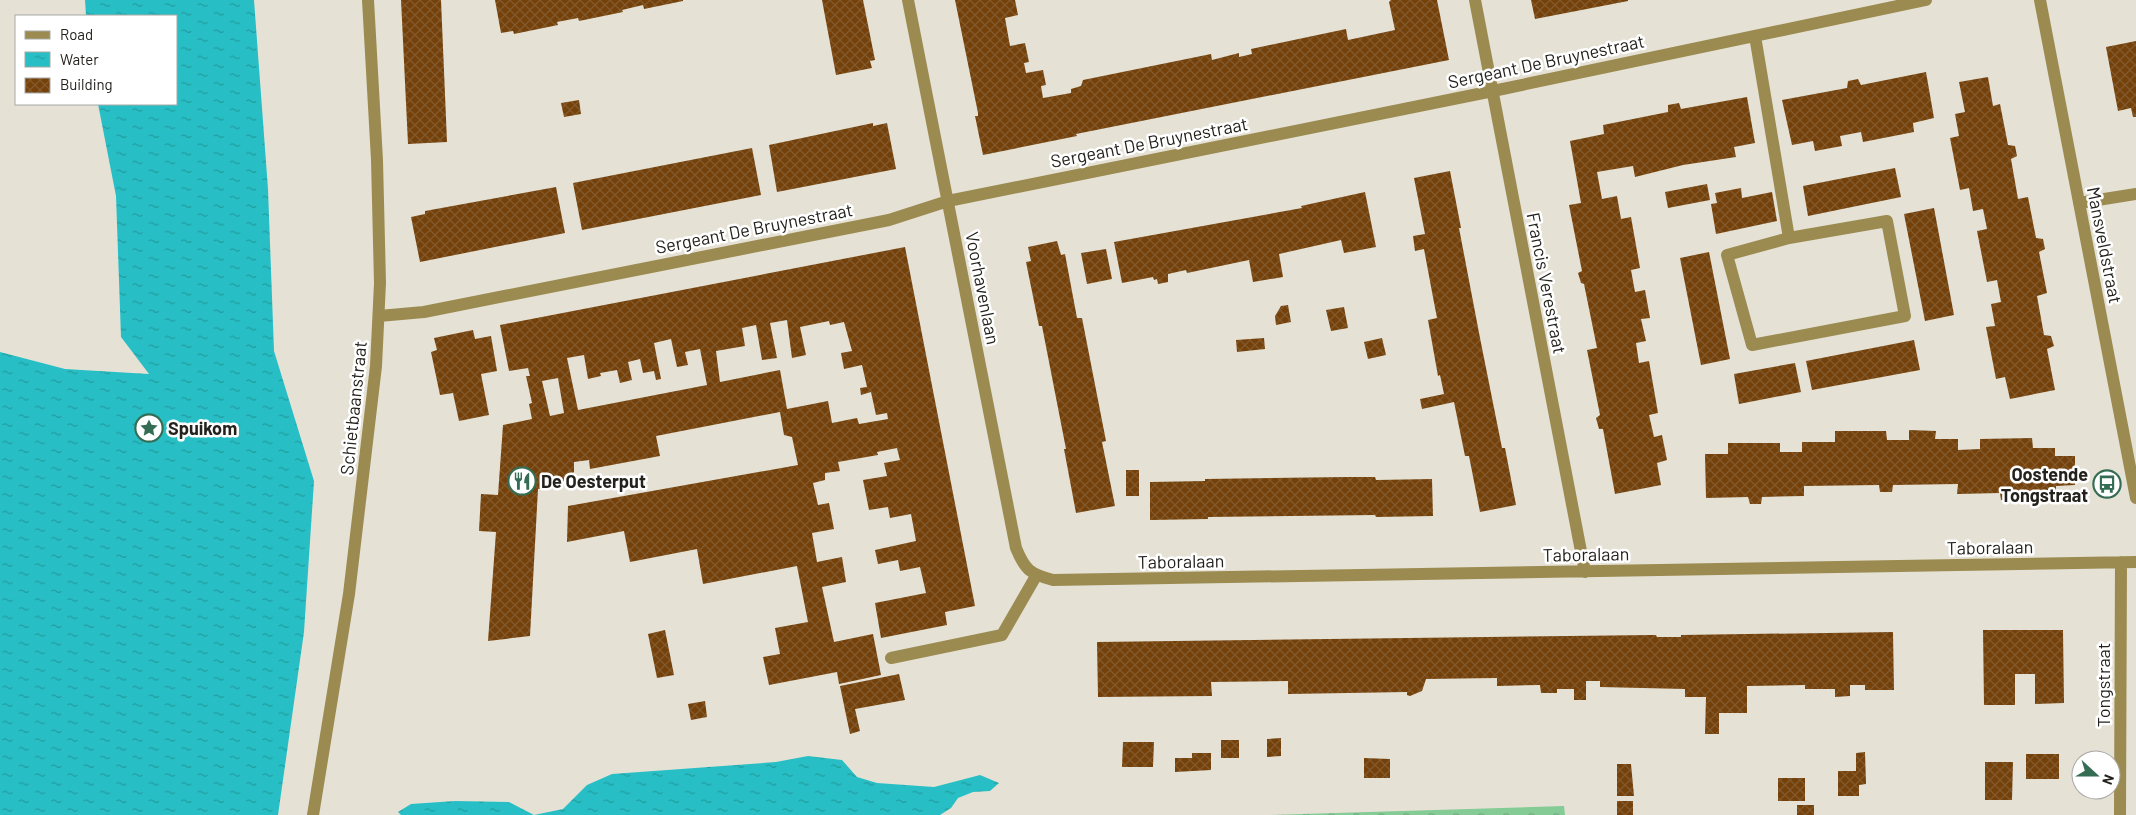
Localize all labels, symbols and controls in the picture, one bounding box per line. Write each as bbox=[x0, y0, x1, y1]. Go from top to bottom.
legend bbox=[15, 15, 178, 105]
text: Road bbox=[60, 25, 93, 43]
street label: Sergeant De Bruynestraat bbox=[1446, 29, 1646, 93]
text: Water bbox=[60, 50, 99, 68]
text: Building bbox=[60, 75, 113, 93]
street label: Sergeant De Bruynestraat bbox=[1049, 112, 1249, 172]
street label: Mansveldstraat bbox=[2083, 185, 2127, 305]
street label: Sergeant De Bruynestraat bbox=[654, 198, 854, 258]
street label: Francis Verestraat bbox=[1523, 211, 1571, 355]
street label: Voorhavenlaan bbox=[961, 230, 1005, 346]
street label: Schietbaanstraat bbox=[335, 340, 371, 476]
place icon: Spuikom bbox=[134, 413, 164, 443]
place label: Spuikom bbox=[168, 417, 237, 439]
place label: Oostende Tongstraat bbox=[2001, 463, 2088, 506]
restaurant icon: De Oesterput bbox=[507, 466, 537, 496]
bus stop icon: Oostende Tongstraat bbox=[2092, 469, 2122, 499]
place label: De Oesterput bbox=[541, 470, 646, 492]
street label: Taboralaan bbox=[1946, 535, 2034, 559]
street label: Taboralaan bbox=[1542, 542, 1630, 566]
street label: Taboralaan bbox=[1137, 549, 1225, 573]
street label: Tongstraat bbox=[2092, 643, 2114, 727]
north arrow bbox=[2071, 750, 2121, 800]
text: N bbox=[2099, 772, 2118, 787]

